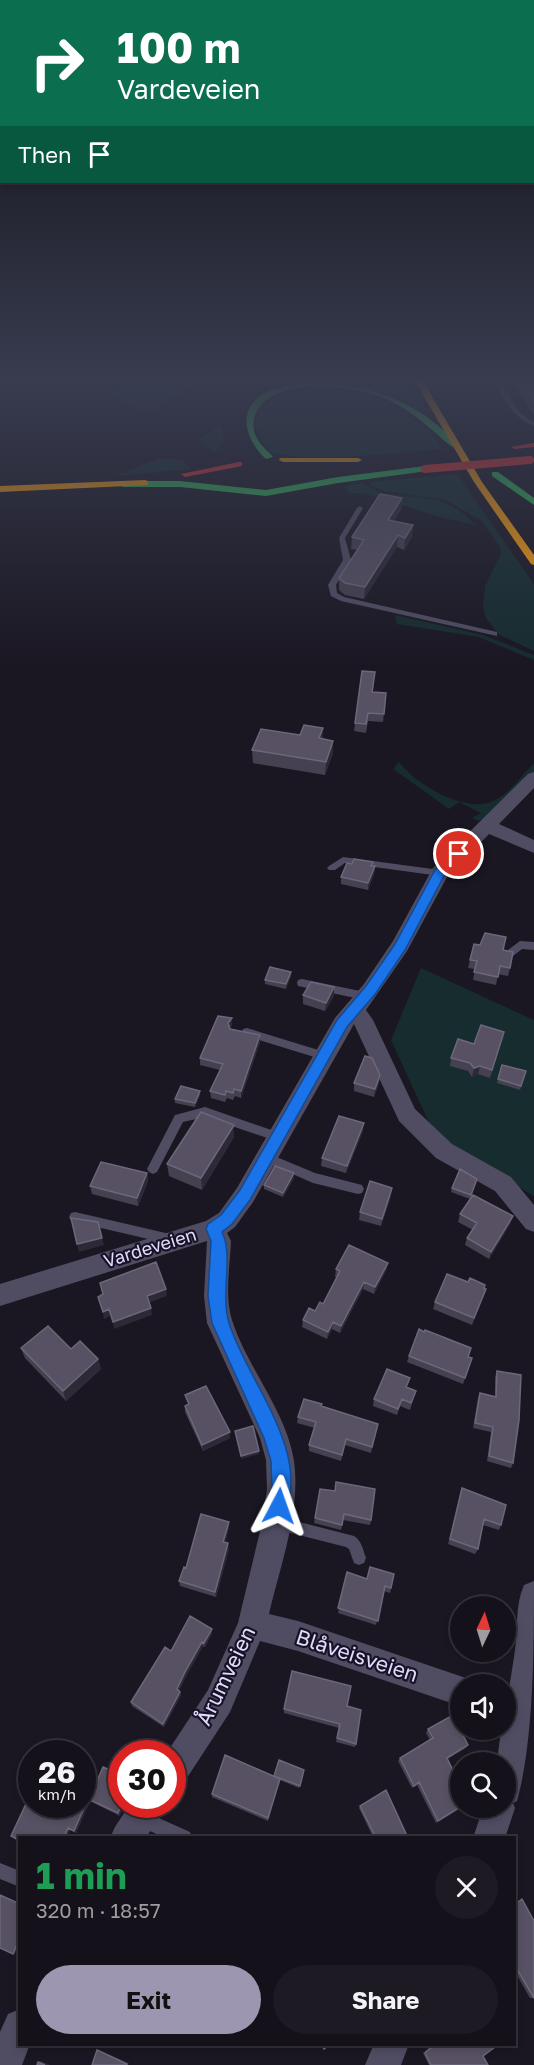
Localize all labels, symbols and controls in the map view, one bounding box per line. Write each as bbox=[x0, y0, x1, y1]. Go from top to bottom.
text: 100 m bbox=[117, 22, 240, 72]
icon: right bbox=[18, 24, 96, 102]
text: Vardeveien bbox=[117, 73, 260, 105]
icon: arrive bbox=[83, 138, 116, 171]
text: Then bbox=[18, 141, 71, 168]
pin bbox=[433, 828, 484, 879]
icon: arrive bbox=[442, 837, 475, 870]
street label: Vardeveien bbox=[101, 1223, 199, 1272]
position arrow bbox=[247, 1474, 311, 1538]
north arrow bbox=[450, 1596, 516, 1662]
map controls bbox=[450, 1596, 516, 1818]
street label: Årumveien bbox=[190, 1622, 260, 1730]
street label: Blåveisveien bbox=[293, 1623, 422, 1687]
button: sound bbox=[450, 1674, 516, 1740]
speed limit sign: 30 bbox=[108, 1740, 186, 1818]
button: search bbox=[450, 1752, 516, 1818]
text: 26 bbox=[38, 1754, 76, 1790]
text: km/h bbox=[38, 1785, 76, 1803]
text: 1 min bbox=[36, 1854, 127, 1897]
button: close bbox=[435, 1856, 498, 1919]
text: 320 m · 18:57 bbox=[36, 1898, 161, 1922]
button: Exit bbox=[36, 1965, 261, 2034]
button: Share bbox=[273, 1965, 498, 2034]

